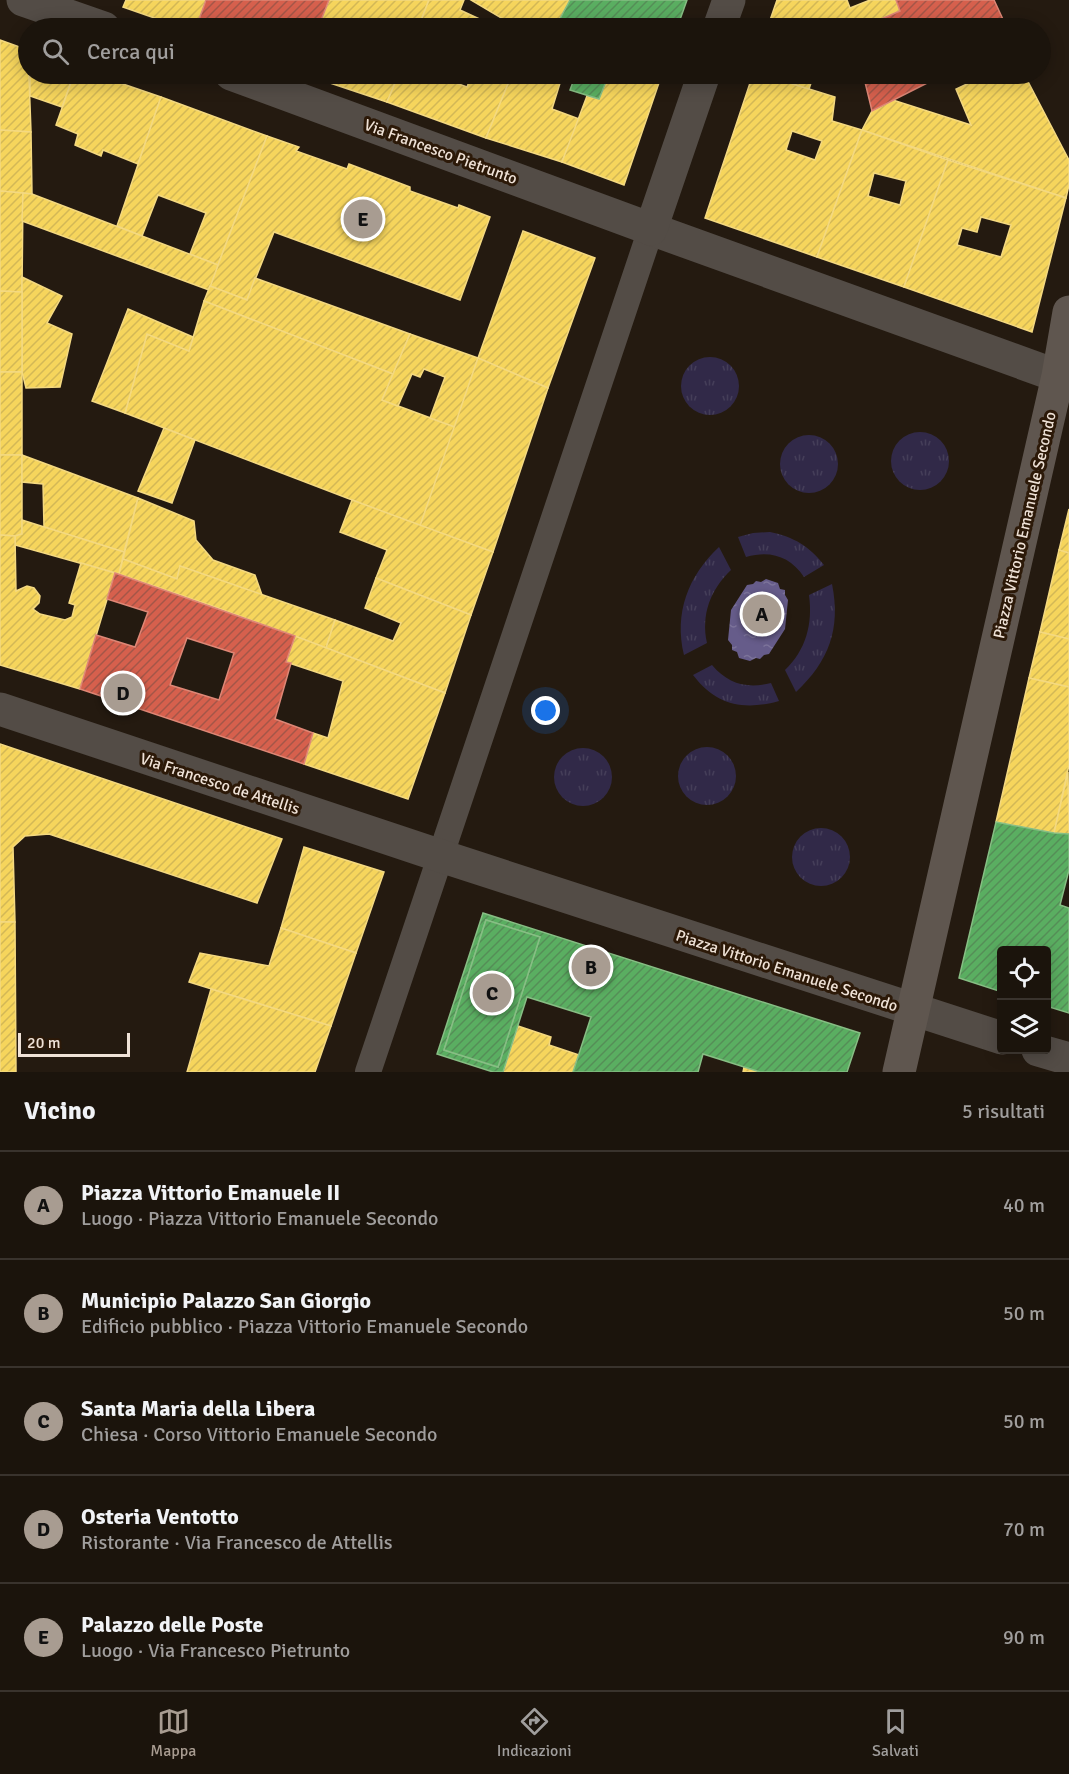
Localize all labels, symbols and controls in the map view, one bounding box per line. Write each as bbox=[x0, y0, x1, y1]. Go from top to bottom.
search box bbox=[18, 18, 1051, 84]
icon: search bbox=[39, 35, 72, 68]
text: Cerca qui bbox=[87, 38, 175, 65]
street label: Via Francesco Pietrunto bbox=[361, 115, 520, 189]
pin: E bbox=[344, 196, 382, 242]
street label: Piazza Vittorio Emanuele Secondo bbox=[989, 410, 1061, 641]
pin: A bbox=[742, 592, 782, 636]
pin: D bbox=[104, 670, 142, 716]
your location bbox=[531, 696, 560, 725]
street label: Via Francesco de Attellis bbox=[137, 749, 302, 819]
street label: Piazza Vittorio Emanuele Secondo bbox=[673, 926, 900, 1016]
pin: B bbox=[572, 944, 610, 990]
map controls bbox=[997, 946, 1051, 1054]
button: locate bbox=[997, 946, 1051, 1000]
pin: C bbox=[472, 970, 512, 1016]
button: layers bbox=[997, 1000, 1051, 1054]
scale bar bbox=[18, 1030, 130, 1058]
text: 20 m bbox=[27, 1033, 61, 1053]
text: Vicino bbox=[24, 1095, 96, 1127]
text: 5 risultati bbox=[962, 1099, 1045, 1124]
text: Piazza Vittorio Emanuele II bbox=[81, 1179, 340, 1206]
text: A bbox=[37, 1193, 50, 1218]
text: 40 m bbox=[1003, 1193, 1045, 1218]
text: Luogo · Piazza Vittorio Emanuele Secondo bbox=[81, 1206, 438, 1231]
text: Municipio Palazzo San Giorgio bbox=[81, 1287, 371, 1314]
text: B bbox=[37, 1301, 50, 1326]
text: 50 m bbox=[1003, 1301, 1045, 1326]
text: Edificio pubblico · Piazza Vittorio Emanuele Secondo bbox=[81, 1314, 528, 1339]
text: Santa Maria della Libera bbox=[81, 1395, 315, 1422]
text: C bbox=[37, 1409, 50, 1434]
text: 50 m bbox=[1003, 1409, 1045, 1434]
text: Chiesa · Corso Vittorio Emanuele Secondo bbox=[81, 1422, 437, 1447]
text: Osteria Ventotto bbox=[81, 1503, 239, 1530]
text: D bbox=[37, 1517, 50, 1542]
text: 70 m bbox=[1003, 1517, 1045, 1542]
text: Ristorante · Via Francesco de Attellis bbox=[81, 1530, 393, 1555]
text: Palazzo delle Poste bbox=[81, 1611, 264, 1638]
text: E bbox=[38, 1625, 49, 1650]
text: 90 m bbox=[1003, 1625, 1045, 1650]
text: Luogo · Via Francesco Pietrunto bbox=[81, 1638, 350, 1663]
tab: Mappa bbox=[150, 1705, 196, 1761]
tab: Indicazioni bbox=[497, 1705, 572, 1761]
tab: Salvati bbox=[872, 1705, 919, 1761]

